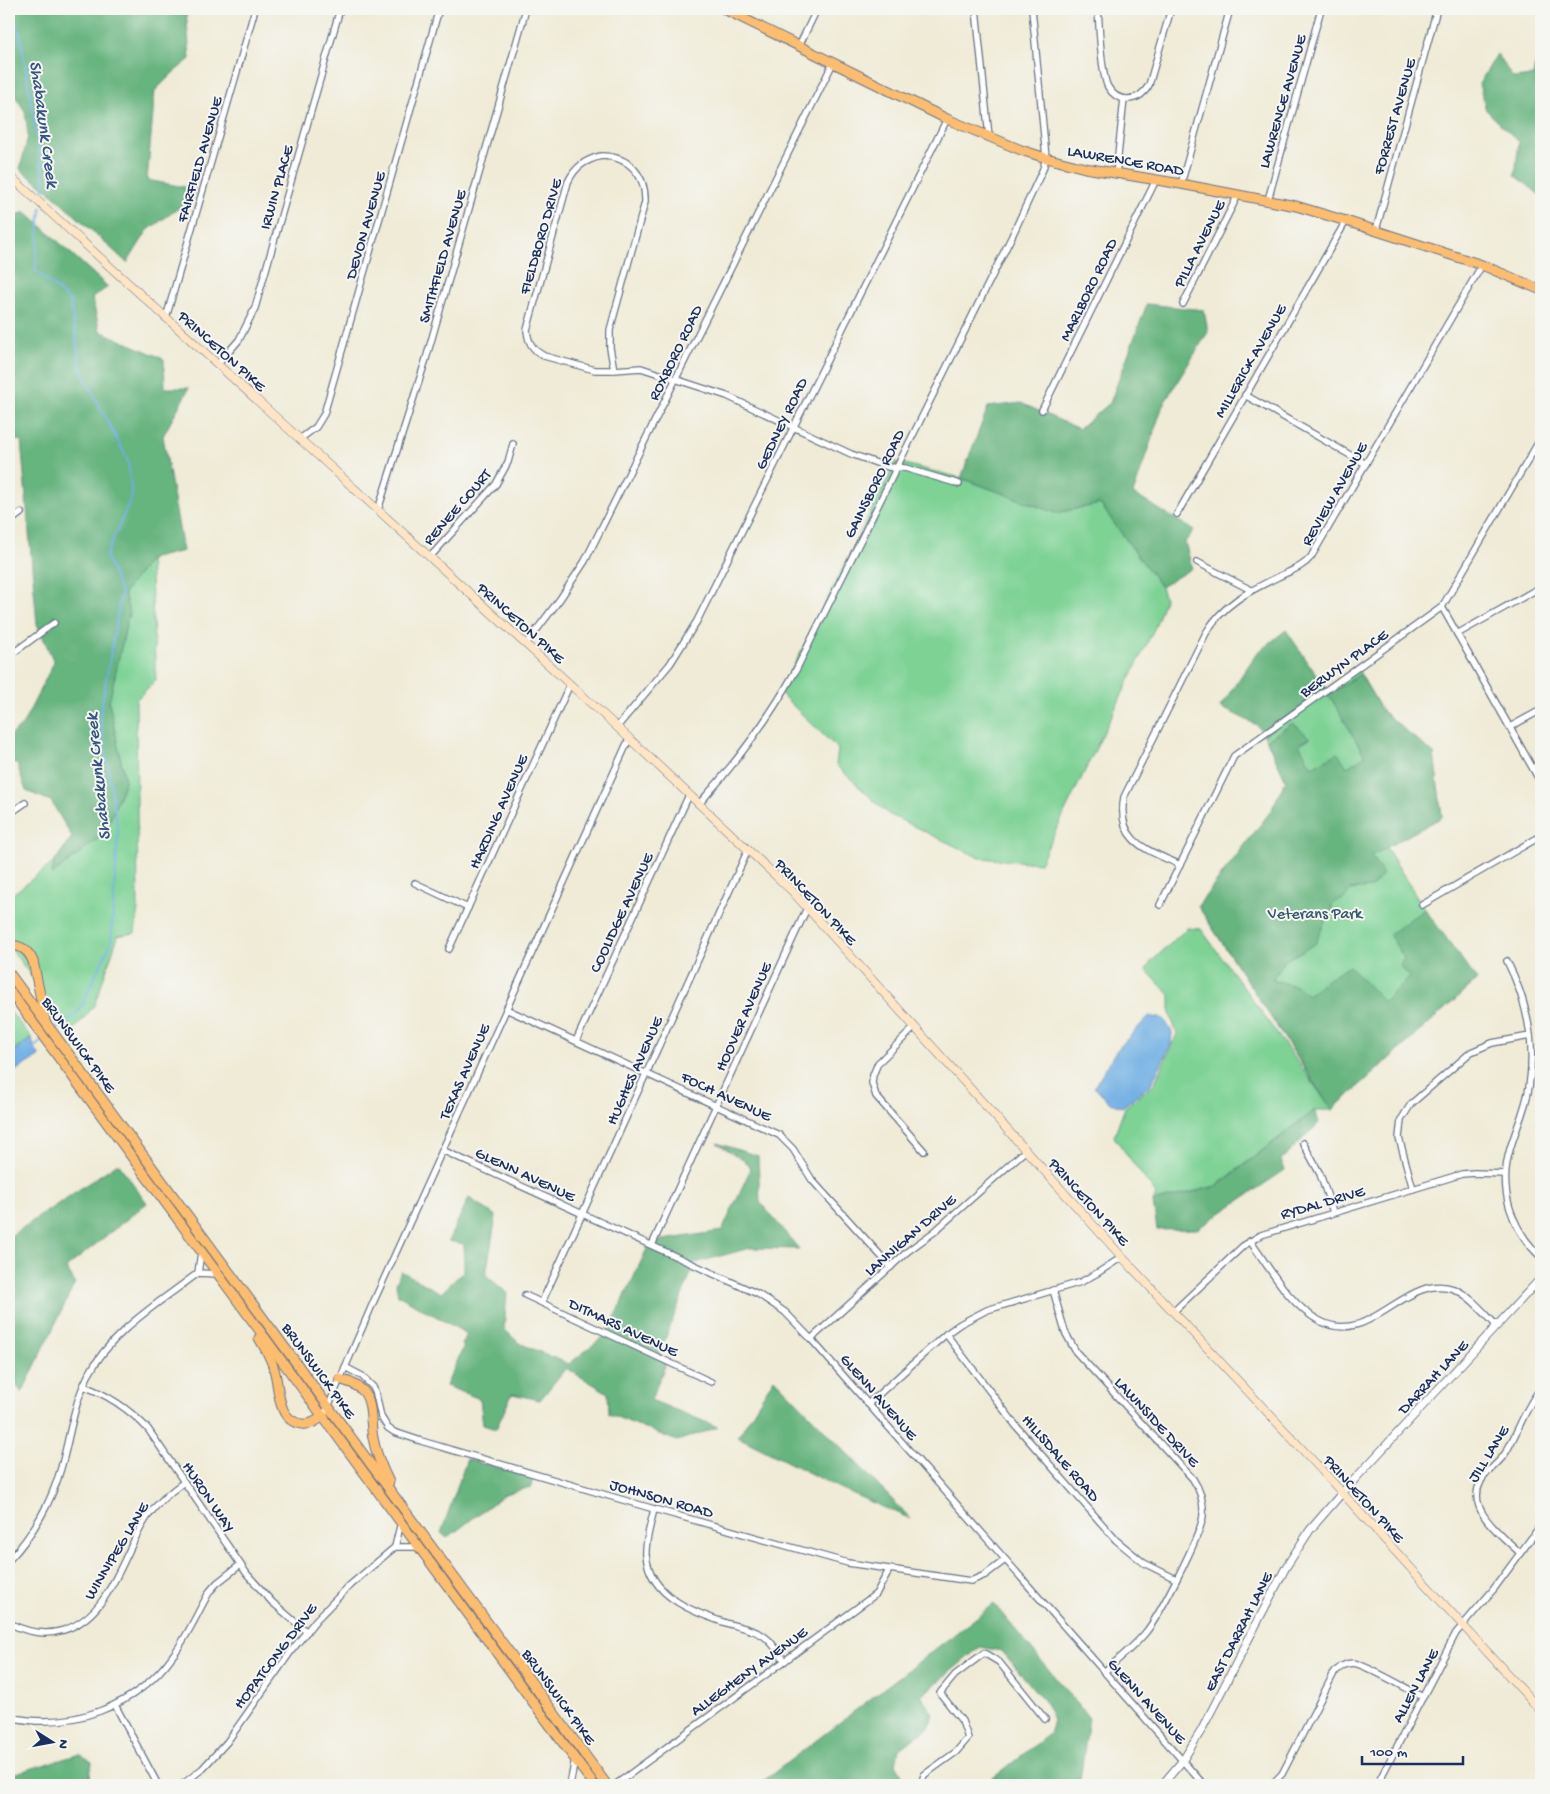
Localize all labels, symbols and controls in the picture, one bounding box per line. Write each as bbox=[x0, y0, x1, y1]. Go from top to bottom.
street label: LAWRENCE AVENUE bbox=[1256, 32, 1313, 171]
street label: FORREST AVENUE bbox=[1370, 56, 1422, 178]
water label: Shabakunk Creek bbox=[23, 60, 62, 191]
street label: FAIRFIELD AVENUE bbox=[174, 94, 229, 226]
street label: IRWIN PLACE bbox=[257, 143, 300, 232]
street label: LAWRENCE ROAD bbox=[1066, 143, 1186, 182]
street label: DEVON AVENUE bbox=[343, 169, 392, 283]
street label: FIELDBORO DRIVE bbox=[516, 176, 568, 298]
street label: SMITHFIELD AVENUE bbox=[416, 187, 473, 326]
street label: PILLA AVENUE bbox=[1171, 197, 1232, 292]
street label: MARLBORO ROAD bbox=[1057, 235, 1124, 345]
street label: MILLERICK AVENUE bbox=[1212, 301, 1293, 422]
street label: ROXBORO ROAD bbox=[646, 302, 709, 404]
street label: PRINCETON PIKE bbox=[172, 308, 269, 398]
street label: GEDNEY ROAD bbox=[753, 375, 814, 474]
street label: GAINSBORO ROAD bbox=[842, 426, 911, 542]
street label: REVIEW AVENUE bbox=[1299, 439, 1374, 550]
street label: RENEE COURT bbox=[420, 466, 497, 550]
street label: PRINCETON PIKE bbox=[471, 580, 568, 670]
street label: BERWYN PLACE bbox=[1296, 626, 1394, 704]
water label: Shabakunk Creek bbox=[82, 710, 117, 841]
street label: HARDING AVENUE bbox=[466, 751, 534, 873]
street label: COOLIDGE AVENUE bbox=[587, 850, 660, 976]
street label: PRINCETON PIKE bbox=[769, 855, 860, 951]
park label: Veterans Park bbox=[1267, 906, 1364, 925]
street label: HOOVER AVENUE bbox=[713, 959, 778, 1075]
street label: BRUNSWICK PIKE bbox=[35, 994, 119, 1099]
street label: HUGHES AVENUE bbox=[604, 1013, 669, 1129]
street label: TEXAS AVENUE bbox=[436, 1020, 496, 1124]
street label: FOCH AVENUE bbox=[676, 1069, 775, 1128]
street label: GLENN AVENUE bbox=[471, 1145, 579, 1208]
street label: PRINCETON PIKE bbox=[1042, 1155, 1132, 1252]
street label: RYDAL DRIVE bbox=[1279, 1183, 1368, 1225]
street label: LANNIGAN DRIVE bbox=[862, 1191, 962, 1282]
street label: DITMARS AVENUE bbox=[564, 1295, 681, 1363]
street label: BRUNSWICK PIKE bbox=[275, 1320, 359, 1425]
street label: DARRAH LANE bbox=[1395, 1337, 1475, 1420]
street label: GLENN AVENUE bbox=[835, 1351, 921, 1446]
street label: LAWNSIDE DRIVE bbox=[1109, 1374, 1203, 1473]
street label: HILLSDALE ROAD bbox=[1016, 1412, 1103, 1507]
street label: JILL LANE bbox=[1465, 1422, 1515, 1487]
street label: PRINCETON PIKE bbox=[1317, 1452, 1407, 1549]
street label: HURON WAY bbox=[177, 1459, 238, 1537]
street label: JOHNSON ROAD bbox=[607, 1477, 716, 1524]
street label: WINNIPEG LANE bbox=[81, 1499, 155, 1604]
street label: EAST DARRAH LANE bbox=[1202, 1569, 1279, 1695]
street label: HOPATCONG DRIVE bbox=[231, 1600, 323, 1714]
street label: ALLEGHENY AVENUE bbox=[688, 1623, 813, 1722]
street label: ALLEN LANE bbox=[1390, 1645, 1445, 1727]
street label: BRUNSWICK PIKE bbox=[515, 1646, 599, 1751]
street label: GLENN AVENUE bbox=[1102, 1656, 1189, 1750]
north arrow bbox=[28, 1716, 78, 1766]
scale bar bbox=[1362, 1734, 1464, 1766]
text: N bbox=[53, 1738, 72, 1750]
text: 100 m bbox=[1369, 1744, 1408, 1762]

